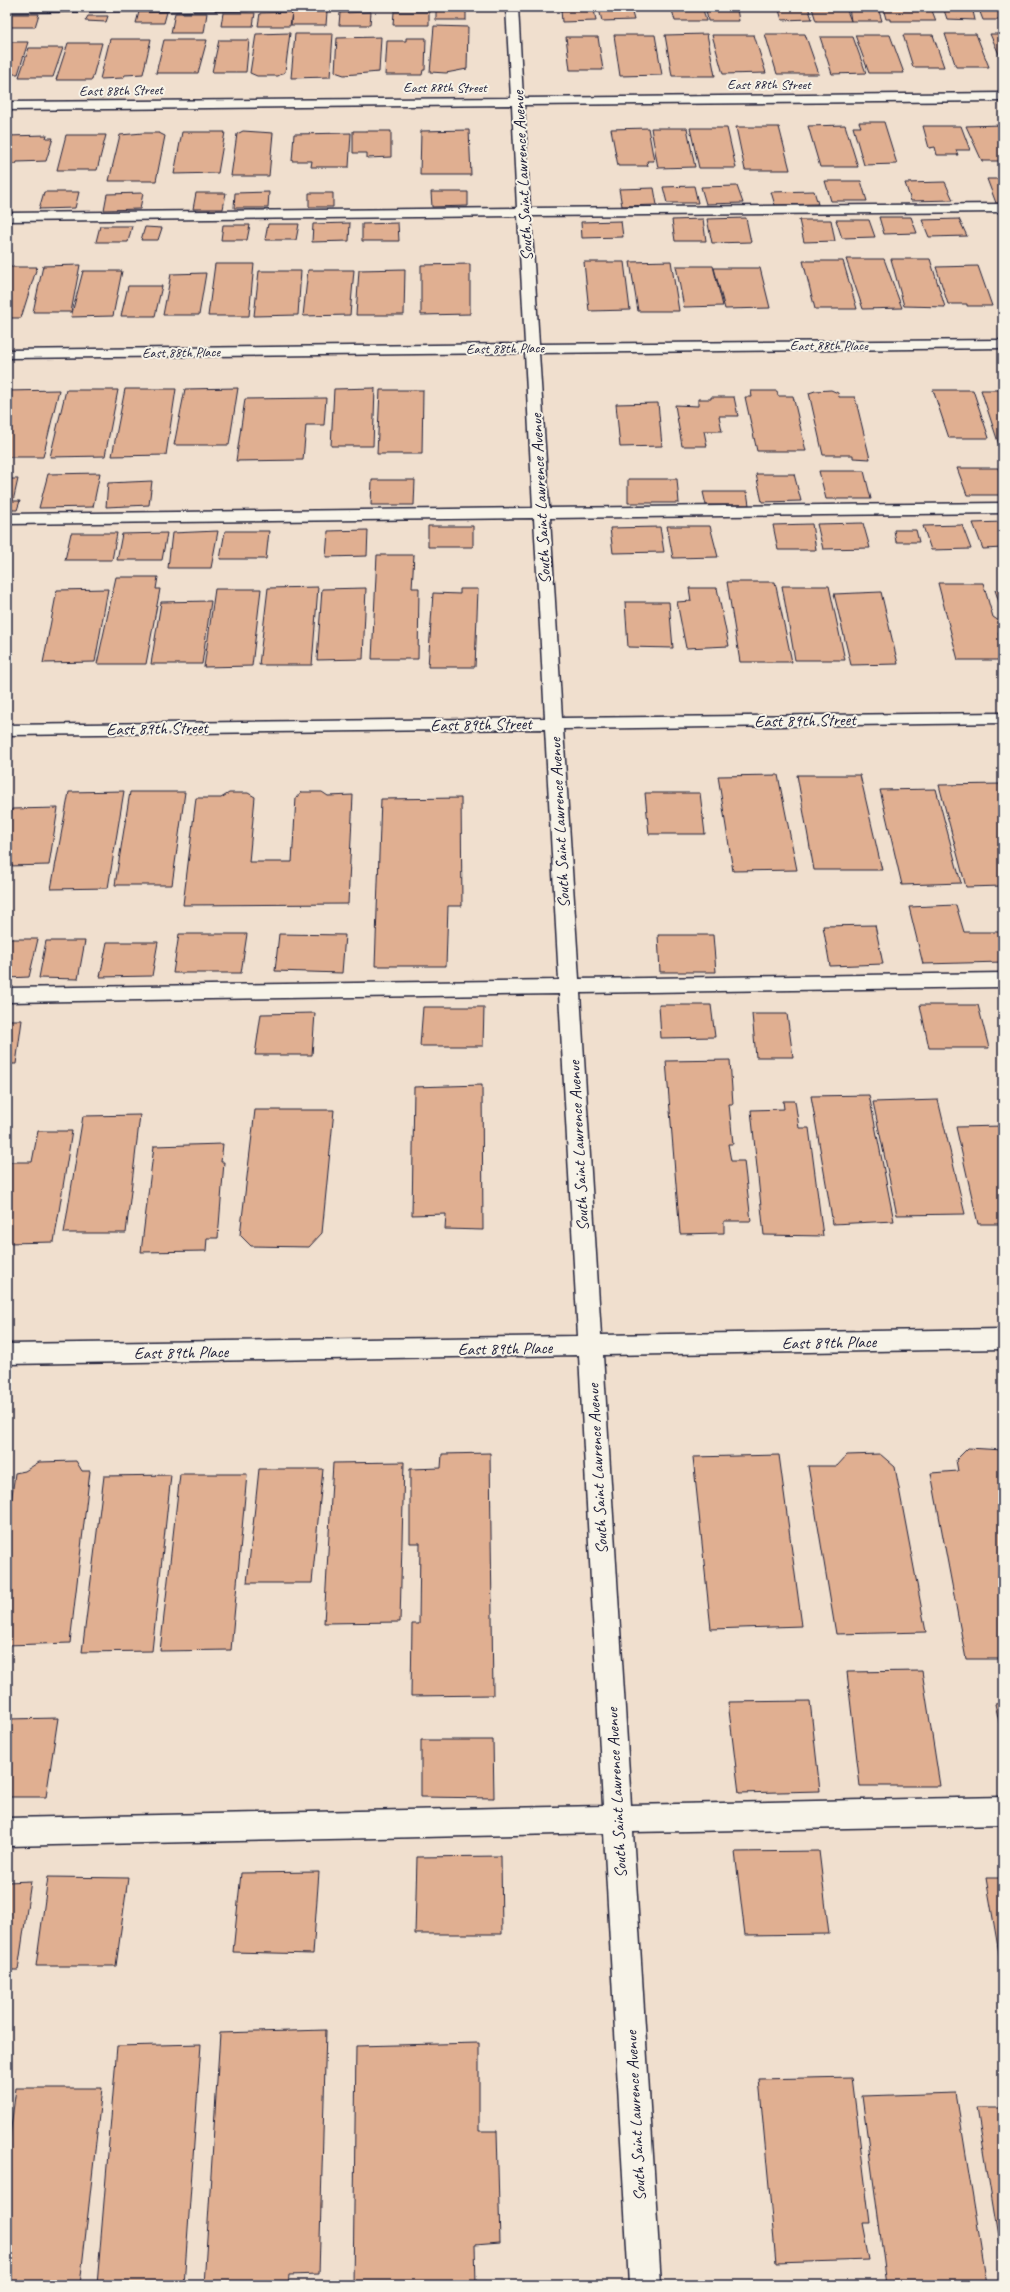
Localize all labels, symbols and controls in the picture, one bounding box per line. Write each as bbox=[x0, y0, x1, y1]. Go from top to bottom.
street label: East 88th Street bbox=[727, 76, 812, 93]
street label: East 88th Street bbox=[403, 79, 488, 96]
street label: East 88th Street bbox=[79, 81, 164, 100]
street label: South Saint Lawrence Avenue bbox=[507, 89, 537, 262]
street label: East 88th Place bbox=[790, 337, 869, 354]
street label: East 88th Place bbox=[466, 339, 545, 358]
street label: East 88th Place bbox=[142, 343, 221, 362]
street label: South Saint Lawrence Avenue bbox=[525, 412, 555, 585]
street label: East 89th Street bbox=[754, 709, 858, 732]
street label: East 89th Street bbox=[430, 713, 534, 736]
street label: East 89th Street bbox=[106, 717, 210, 740]
street label: South Saint Lawrence Avenue bbox=[544, 736, 574, 909]
street label: South Saint Lawrence Avenue bbox=[563, 1059, 593, 1232]
street label: East 89th Place bbox=[782, 1331, 878, 1354]
street label: East 89th Place bbox=[458, 1337, 554, 1360]
street label: East 89th Place bbox=[134, 1341, 230, 1364]
street label: South Saint Lawrence Avenue bbox=[582, 1382, 612, 1555]
street label: South Saint Lawrence Avenue bbox=[601, 1706, 631, 1879]
street label: South Saint Lawrence Avenue bbox=[620, 2029, 650, 2202]

